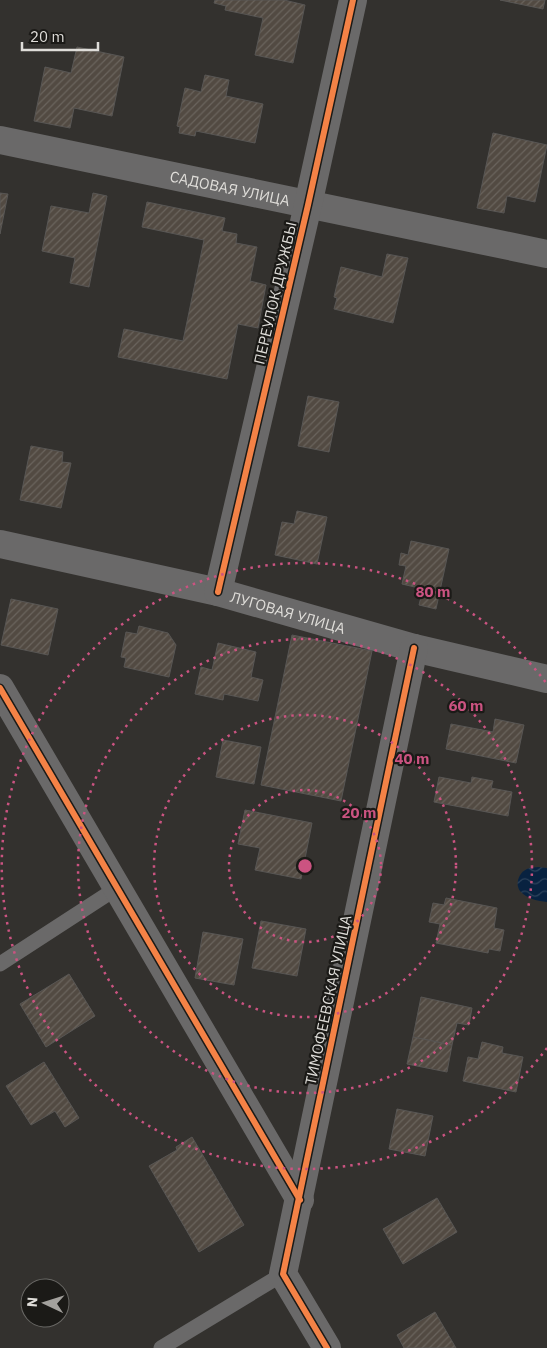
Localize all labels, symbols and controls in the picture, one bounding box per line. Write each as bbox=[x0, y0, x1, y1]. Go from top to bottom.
scale bar bbox=[22, 20, 99, 52]
text: 20 m bbox=[30, 27, 65, 46]
street label: САДОВАЯ УЛИЦА bbox=[168, 166, 292, 210]
street label: ПЕРЕУЛОК ДРУЖБЫ bbox=[249, 220, 301, 366]
text: 80 m bbox=[416, 582, 450, 601]
street label: ЛУГОВАЯ УЛИЦА bbox=[228, 587, 348, 638]
text: 60 m bbox=[449, 696, 483, 715]
text: 40 m bbox=[395, 749, 429, 768]
text: 20 m bbox=[342, 803, 376, 822]
centre of rings bbox=[296, 857, 314, 875]
street label: ТИМОФЕЕВСКАЯ УЛИЦА bbox=[301, 913, 355, 1087]
north arrow bbox=[20, 1278, 70, 1328]
text: N bbox=[23, 1296, 41, 1308]

